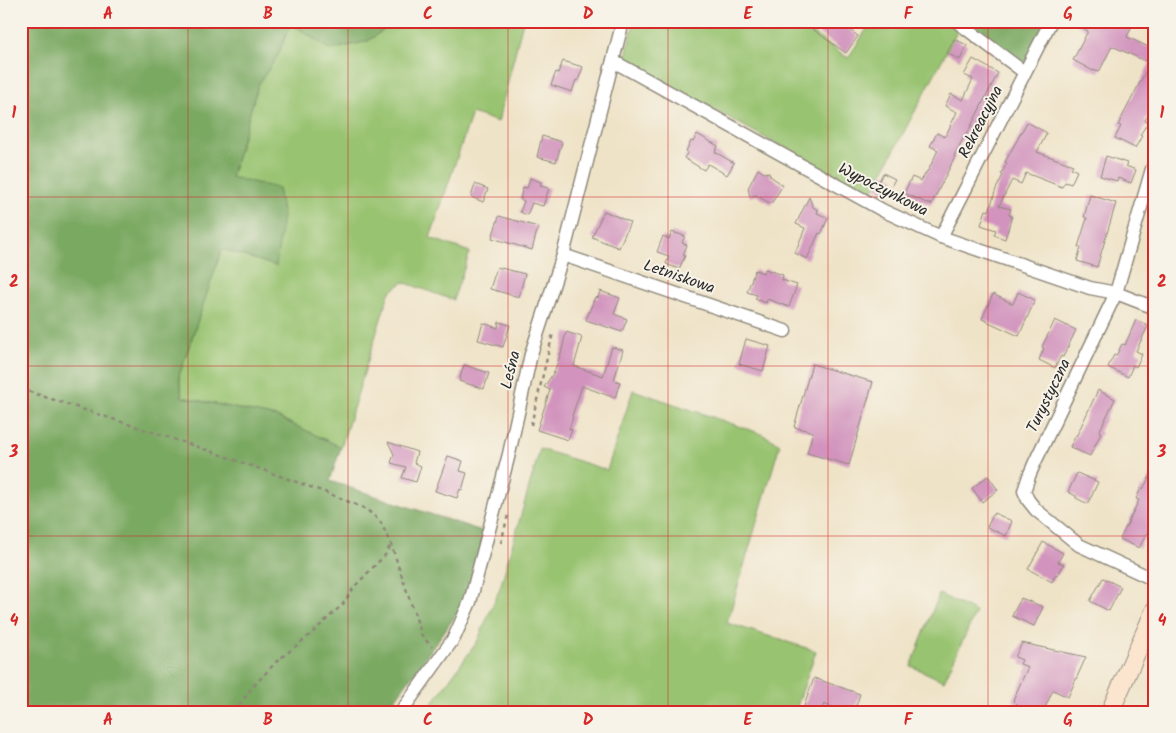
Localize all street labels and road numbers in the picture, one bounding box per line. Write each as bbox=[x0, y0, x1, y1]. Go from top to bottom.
street label: Rekreacyjna bbox=[952, 81, 1010, 163]
street label: Wypoczynkowa bbox=[834, 157, 932, 223]
street label: Letniskowa bbox=[640, 253, 718, 301]
street label: Leśna bbox=[494, 348, 528, 392]
street label: Turystyczna bbox=[1020, 355, 1078, 437]

